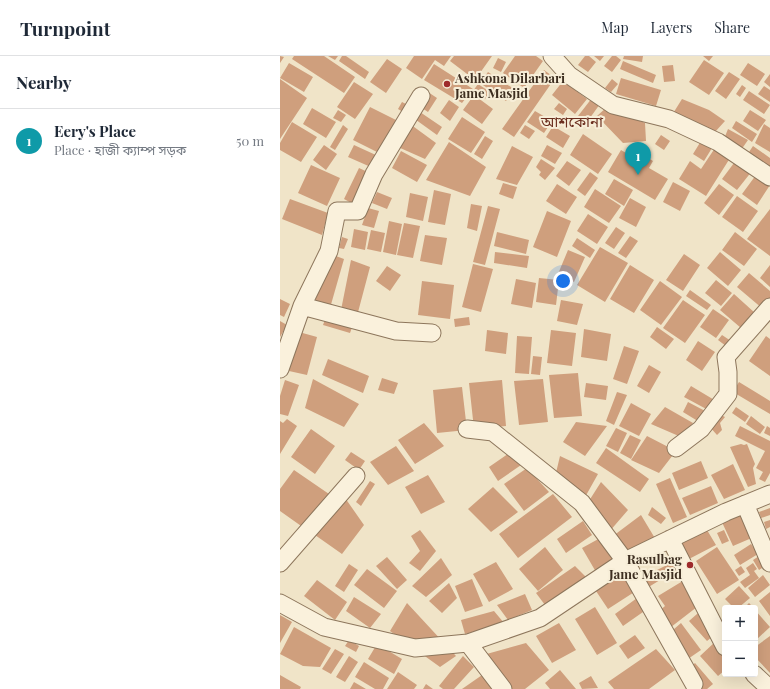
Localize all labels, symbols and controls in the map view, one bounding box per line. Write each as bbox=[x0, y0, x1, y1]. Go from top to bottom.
text: Turnpoint bbox=[20, 15, 110, 41]
text: Map bbox=[601, 18, 629, 37]
text: Layers bbox=[651, 18, 692, 37]
text: Share bbox=[714, 18, 750, 37]
place label: Ashkona Dilarbari Jame Masjid bbox=[454, 69, 565, 101]
text: Nearby bbox=[16, 71, 71, 93]
marker: Ashkona Dilarbari Jame Masjid bbox=[442, 79, 452, 89]
district label: আশকোনা bbox=[540, 111, 604, 131]
text: Eery's Place bbox=[54, 121, 136, 141]
text: 1 bbox=[27, 132, 31, 149]
text: 50 m bbox=[236, 132, 264, 149]
text: Place · হাজী ক্যাম্প সড়ক bbox=[54, 141, 186, 158]
pin: 1 bbox=[625, 142, 651, 175]
your location bbox=[553, 271, 573, 291]
place label: Rasulbag Jame Masjid bbox=[608, 550, 683, 582]
marker: Rasulbag Jame Masjid bbox=[685, 560, 695, 570]
map controls bbox=[722, 605, 758, 677]
button: + bbox=[722, 605, 758, 641]
button: − bbox=[722, 641, 758, 677]

